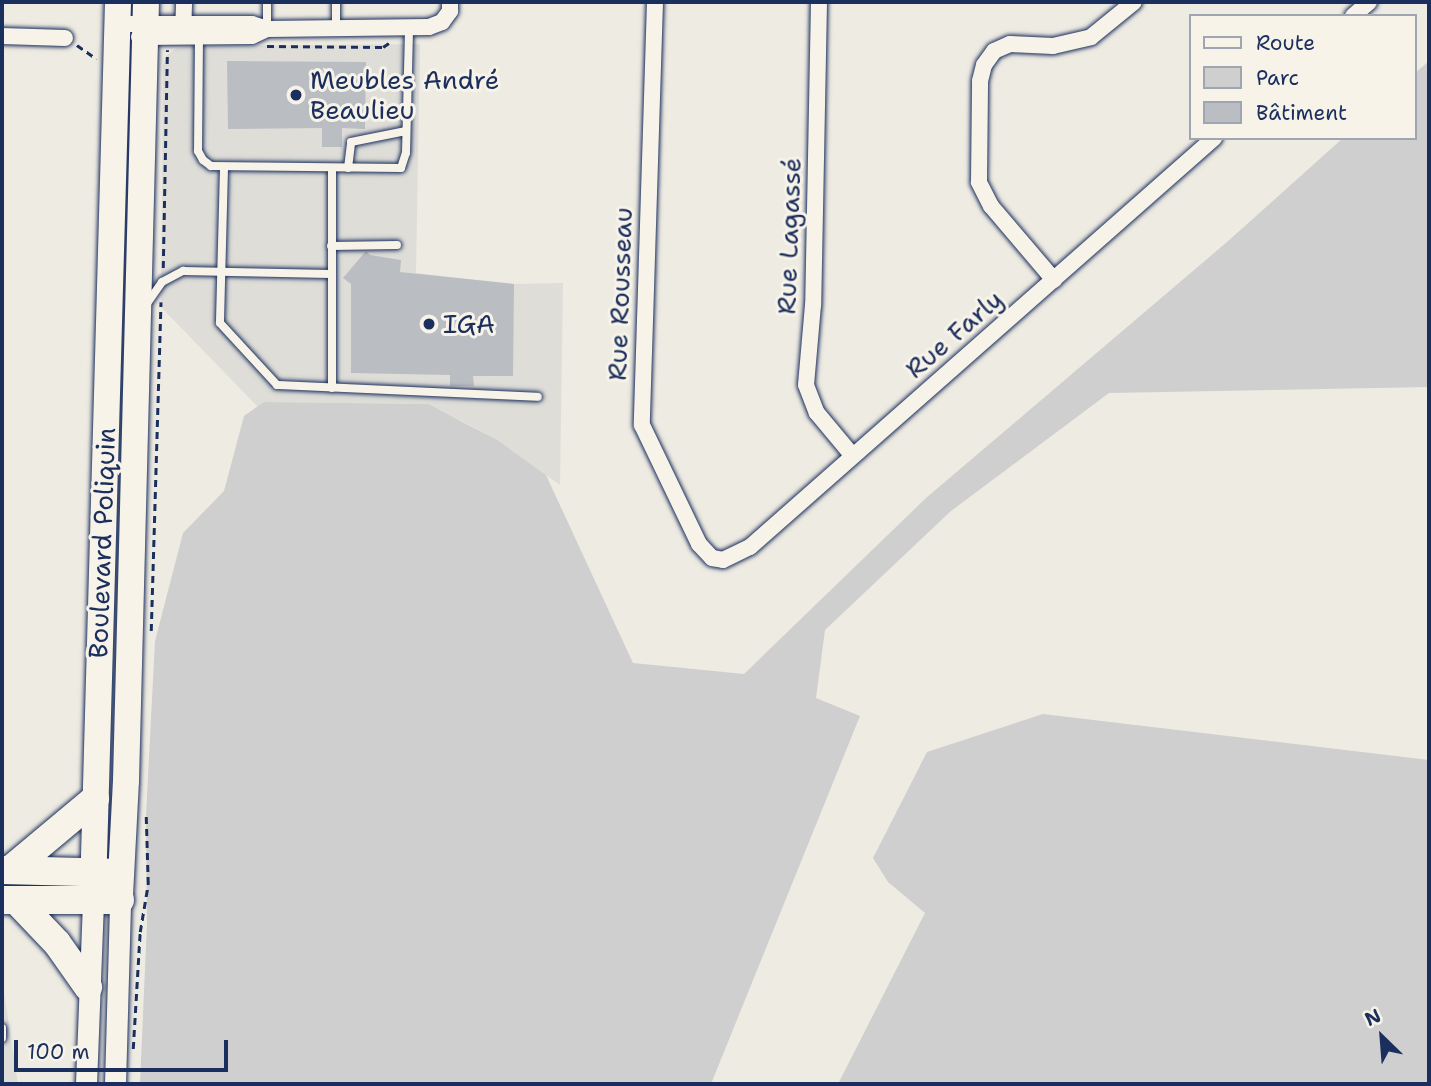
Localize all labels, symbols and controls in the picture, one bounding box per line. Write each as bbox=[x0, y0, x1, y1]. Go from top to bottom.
legend bbox=[1190, 14, 1417, 140]
text: Route bbox=[1256, 29, 1315, 57]
place label: Meubles André Beaulieu bbox=[310, 64, 499, 126]
text: Parc bbox=[1256, 64, 1299, 92]
marker: Meubles André Beaulieu bbox=[288, 87, 304, 103]
text: Bâtiment bbox=[1256, 99, 1347, 127]
street label: Rue Lagassé bbox=[771, 157, 807, 315]
street label: Rue Rousseau bbox=[601, 207, 639, 381]
street label: Rue Farly bbox=[899, 283, 1009, 385]
place label: IGA bbox=[443, 308, 495, 340]
marker: IGA bbox=[421, 316, 437, 332]
street label: Boulevard Poliquin bbox=[82, 427, 122, 659]
north arrow bbox=[1347, 1002, 1417, 1072]
text: N bbox=[1361, 1003, 1385, 1032]
scale bar bbox=[18, 1026, 231, 1070]
text: 100 m bbox=[27, 1038, 90, 1066]

